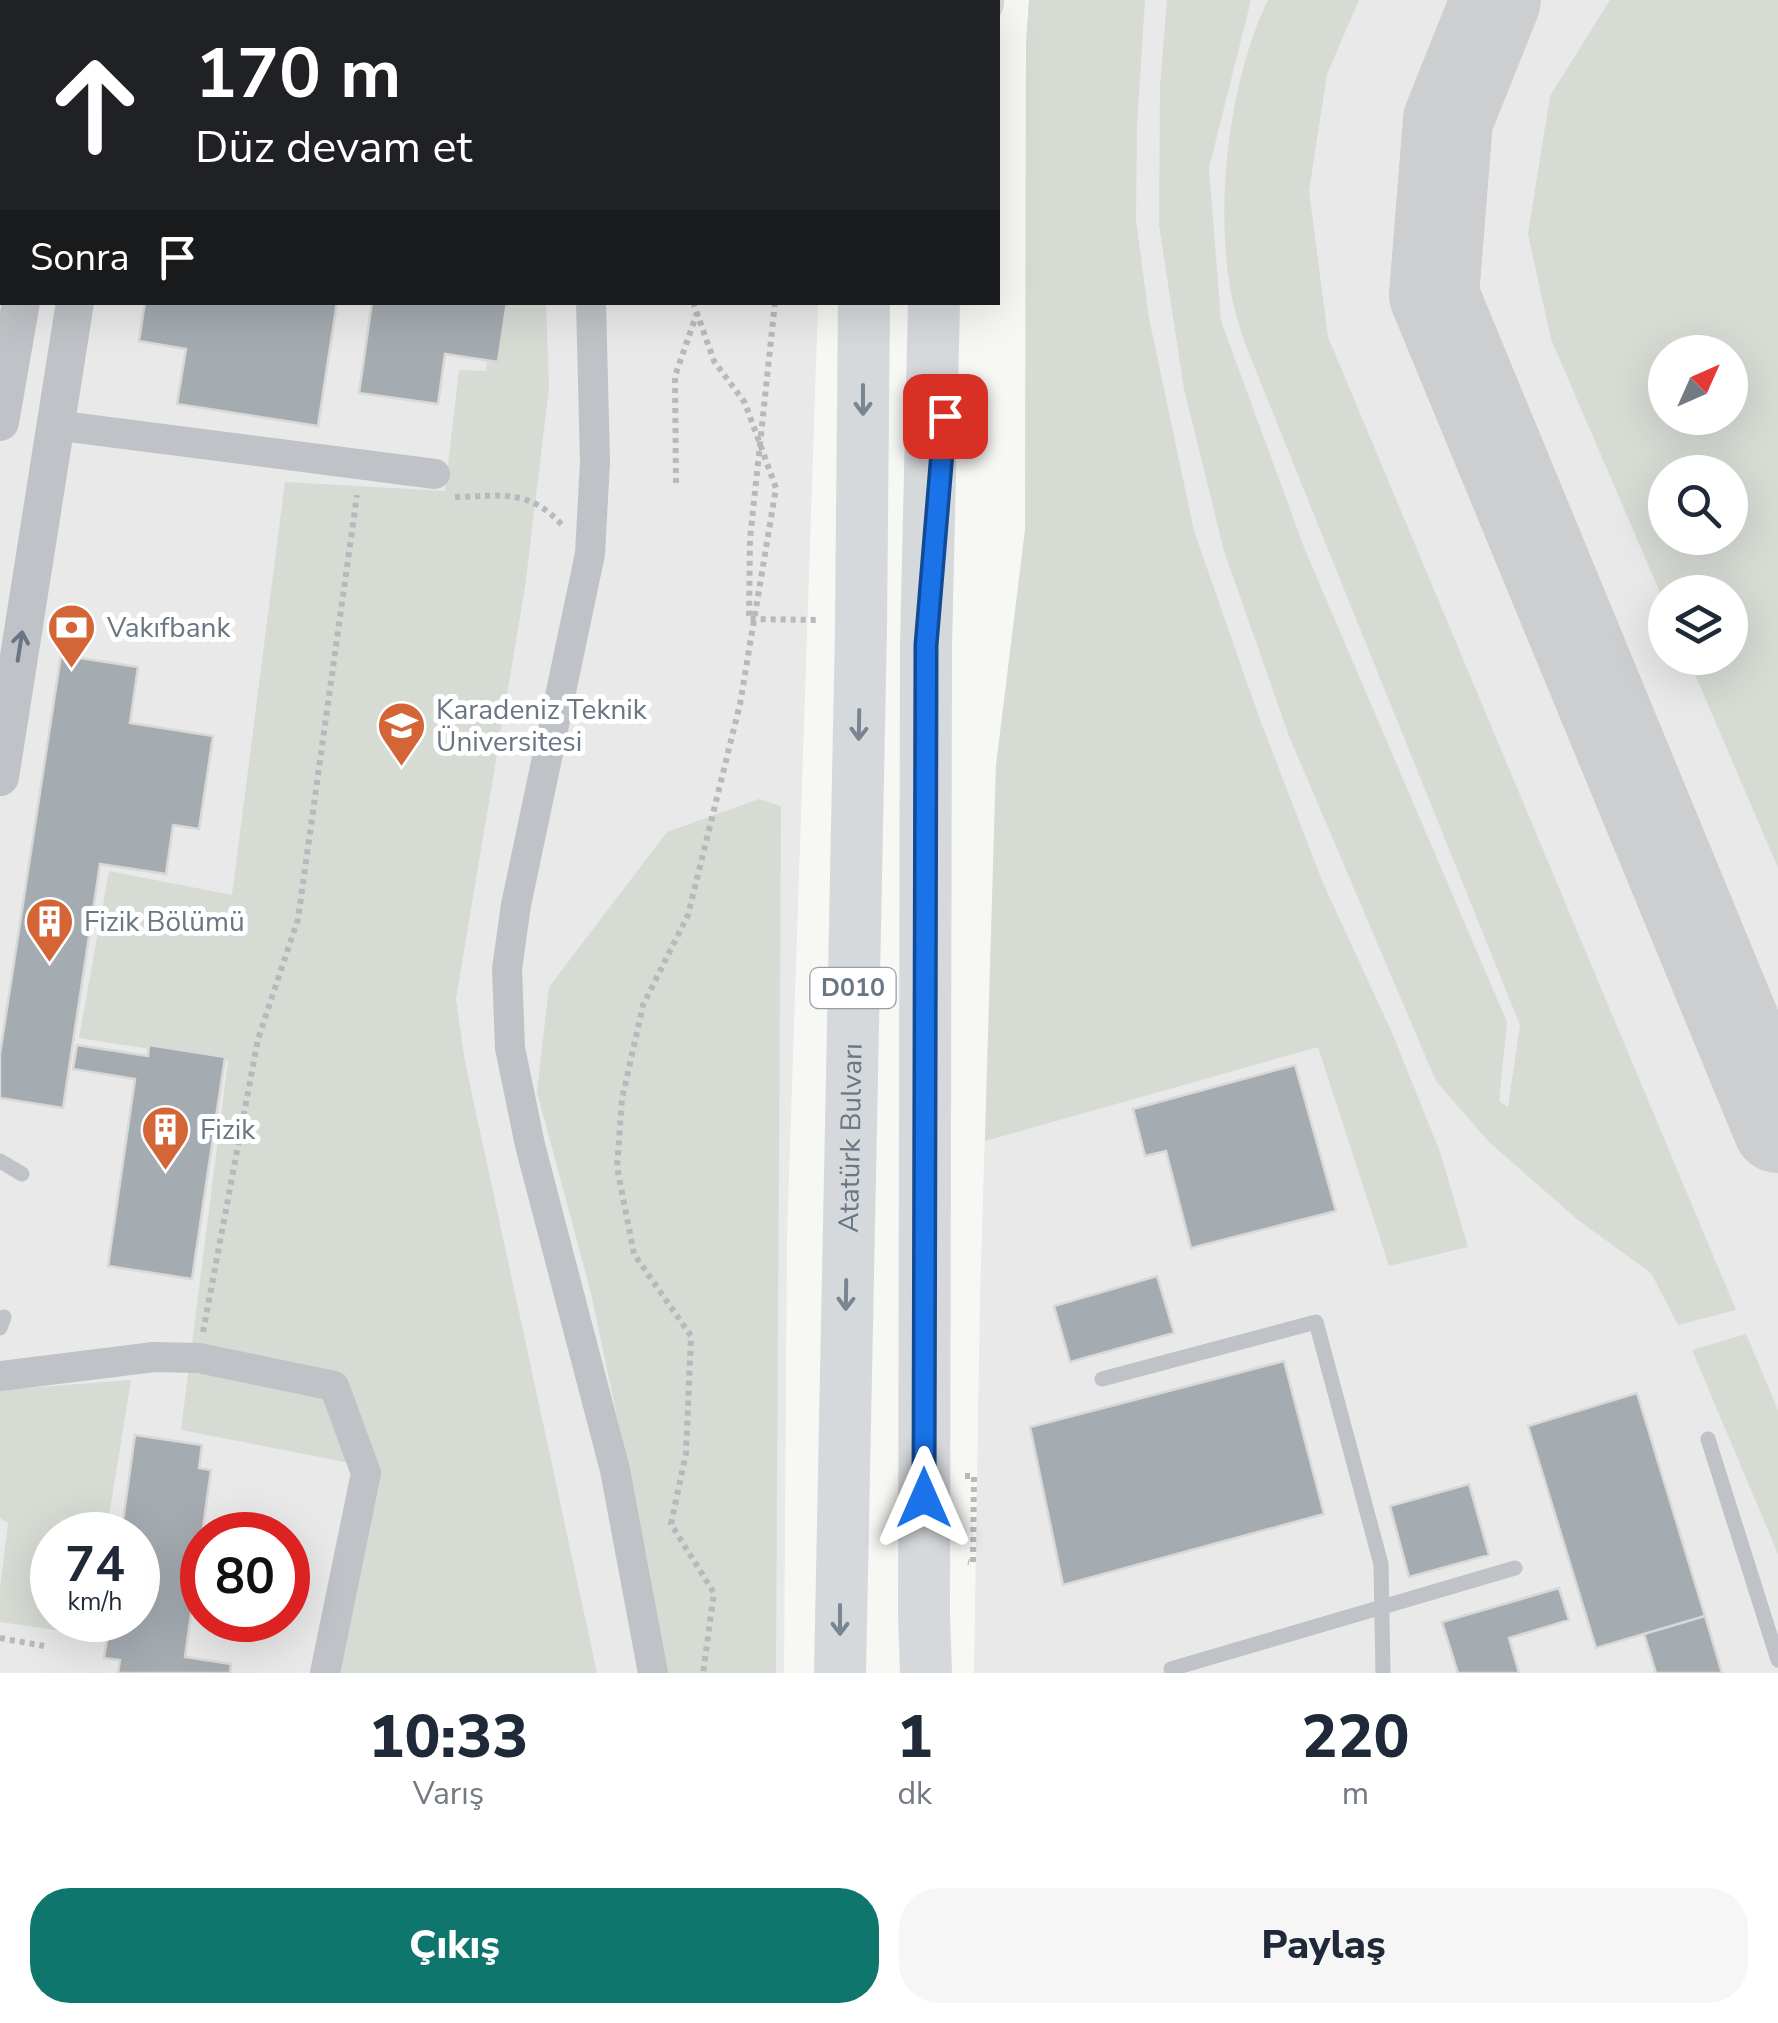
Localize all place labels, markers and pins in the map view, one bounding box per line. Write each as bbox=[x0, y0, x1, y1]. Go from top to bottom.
pin bbox=[903, 374, 988, 459]
bank icon: Vakıfbank bbox=[46, 602, 98, 670]
place label: Vakıfbank bbox=[106, 609, 231, 647]
place label: Karadeniz Teknik Üniversitesi bbox=[436, 691, 648, 761]
school or university icon: Karadeniz Teknik Üniversitesi bbox=[375, 700, 427, 768]
building icon: Fizik Bölümü bbox=[23, 896, 75, 964]
place label: Fizik Bölümü bbox=[84, 903, 245, 941]
building icon: Fizik bbox=[139, 1104, 191, 1172]
place label: Fizik bbox=[200, 1111, 256, 1149]

